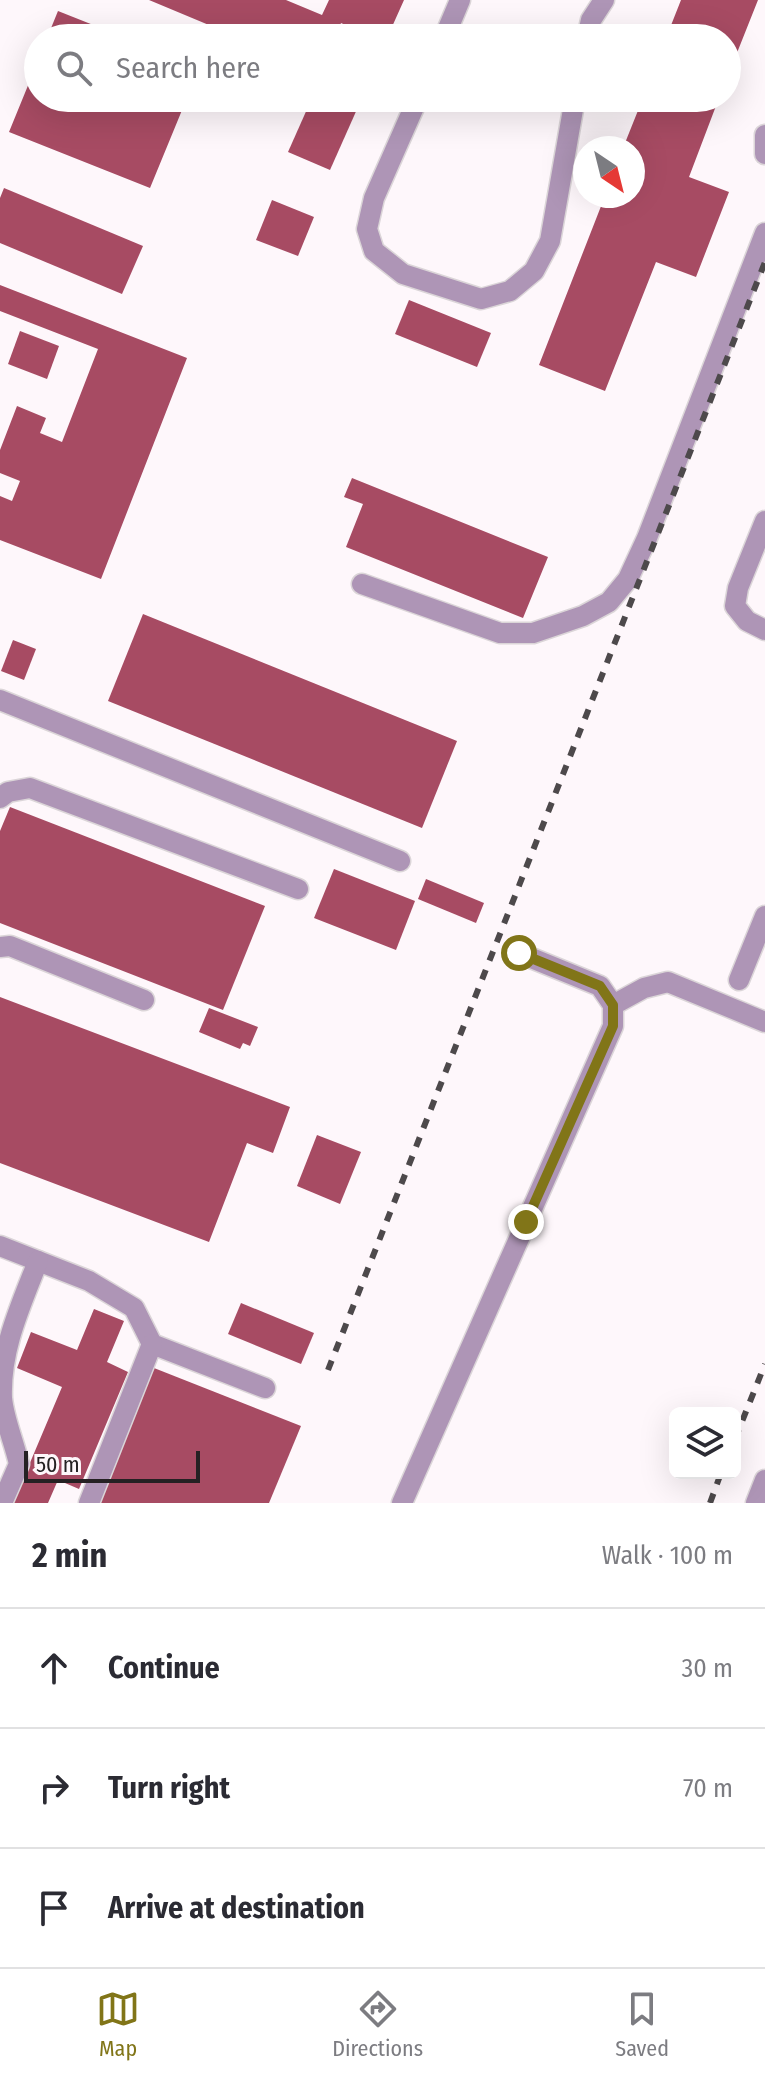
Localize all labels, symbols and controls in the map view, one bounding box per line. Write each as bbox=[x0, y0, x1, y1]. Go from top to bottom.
search box bbox=[24, 24, 741, 112]
icon: search bbox=[52, 46, 96, 90]
text: Search here bbox=[116, 50, 261, 86]
north arrow bbox=[573, 136, 645, 208]
route start bbox=[501, 935, 537, 971]
route end bbox=[508, 1204, 544, 1240]
map controls bbox=[669, 1407, 741, 1479]
button: layers bbox=[669, 1407, 741, 1479]
scale bar bbox=[24, 1447, 200, 1483]
text: 50 m bbox=[36, 1451, 80, 1478]
text: 2 min bbox=[32, 1535, 107, 1576]
text: Walk · 100 m bbox=[602, 1540, 733, 1571]
icon: ahead bbox=[32, 1646, 76, 1690]
text: Continue bbox=[108, 1650, 220, 1686]
text: 30 m bbox=[682, 1653, 733, 1684]
icon: right bbox=[32, 1766, 76, 1810]
text: Turn right bbox=[108, 1770, 230, 1806]
text: 70 m bbox=[683, 1773, 733, 1804]
icon: arrive bbox=[32, 1886, 76, 1930]
text: Arrive at destination bbox=[108, 1890, 365, 1926]
tab: Map bbox=[96, 1987, 140, 2062]
tab: Directions bbox=[332, 1987, 423, 2062]
tab: Saved bbox=[615, 1987, 669, 2062]

